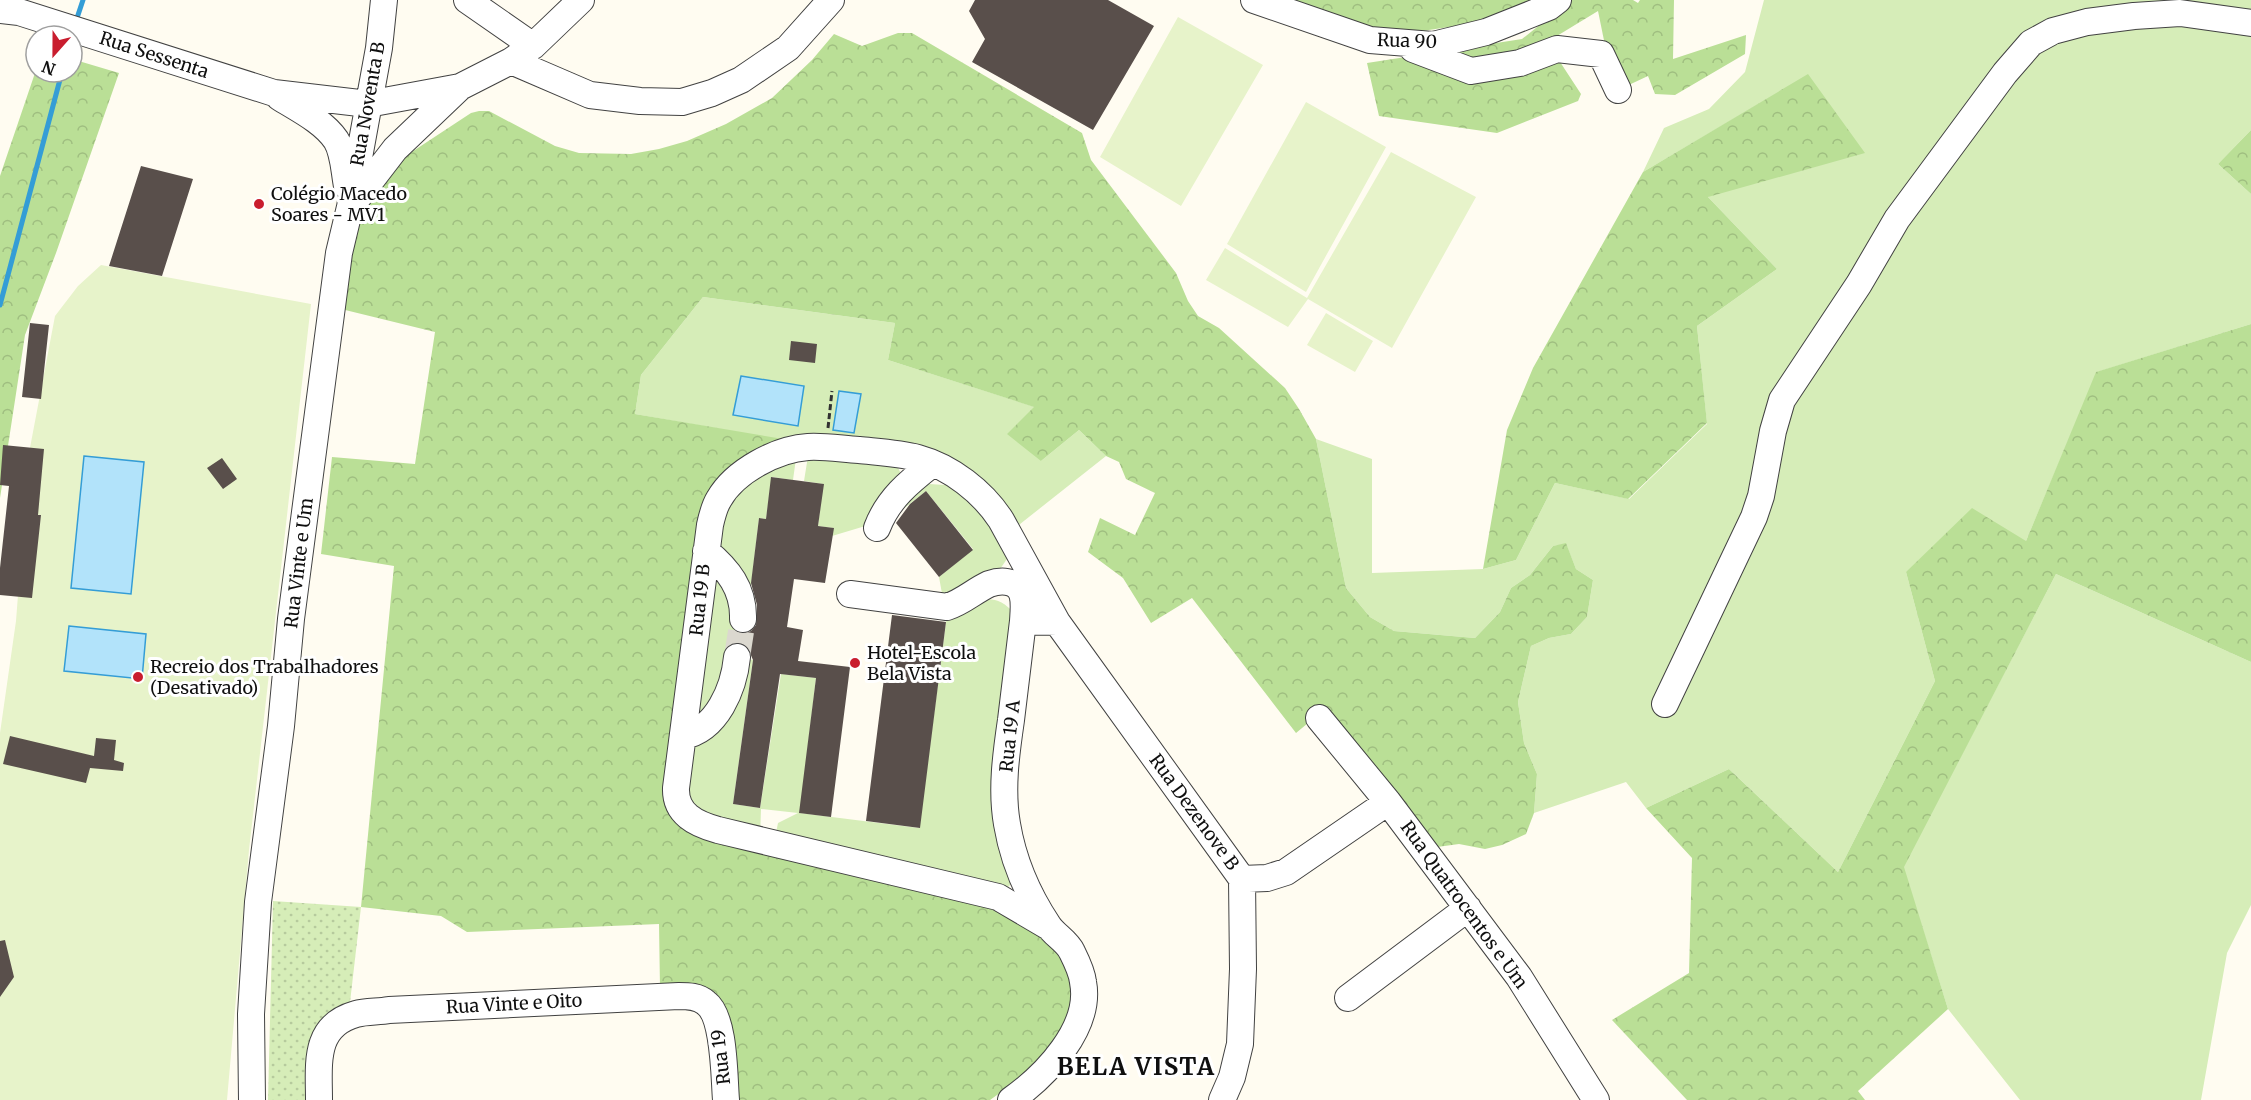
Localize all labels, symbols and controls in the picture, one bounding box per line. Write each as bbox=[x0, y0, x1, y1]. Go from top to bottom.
north arrow bbox=[24, 24, 84, 84]
street label: Rua Sessenta bbox=[97, 26, 212, 83]
street label: Rua 90 bbox=[1377, 28, 1437, 53]
street label: Rua Noventa B bbox=[345, 40, 390, 168]
text: N bbox=[39, 56, 58, 80]
place label: Colégio Macedo Soares - MV1 bbox=[271, 182, 407, 226]
marker: Colégio Macedo Soares - MV1 bbox=[252, 197, 266, 211]
street label: Rua Vinte e Um bbox=[279, 496, 318, 630]
street label: Rua 19 B bbox=[684, 563, 715, 637]
place label: Hotel-Escola Bela Vista bbox=[867, 641, 976, 685]
place label: Recreio dos Trabalhadores (Desativado) bbox=[150, 655, 379, 699]
marker: Hotel-Escola Bela Vista bbox=[848, 656, 862, 670]
marker: Recreio dos Trabalhadores (Desativado) bbox=[131, 670, 145, 684]
street label: Rua 19 A bbox=[994, 698, 1025, 773]
street label: Rua Dezenove B bbox=[1145, 749, 1244, 874]
street label: Rua Quatrocentos e Um bbox=[1396, 816, 1533, 993]
street label: Rua Vinte e Oito bbox=[445, 988, 583, 1019]
street label: Rua 19 bbox=[706, 1028, 735, 1086]
district label: BELA VISTA bbox=[1057, 1051, 1215, 1082]

